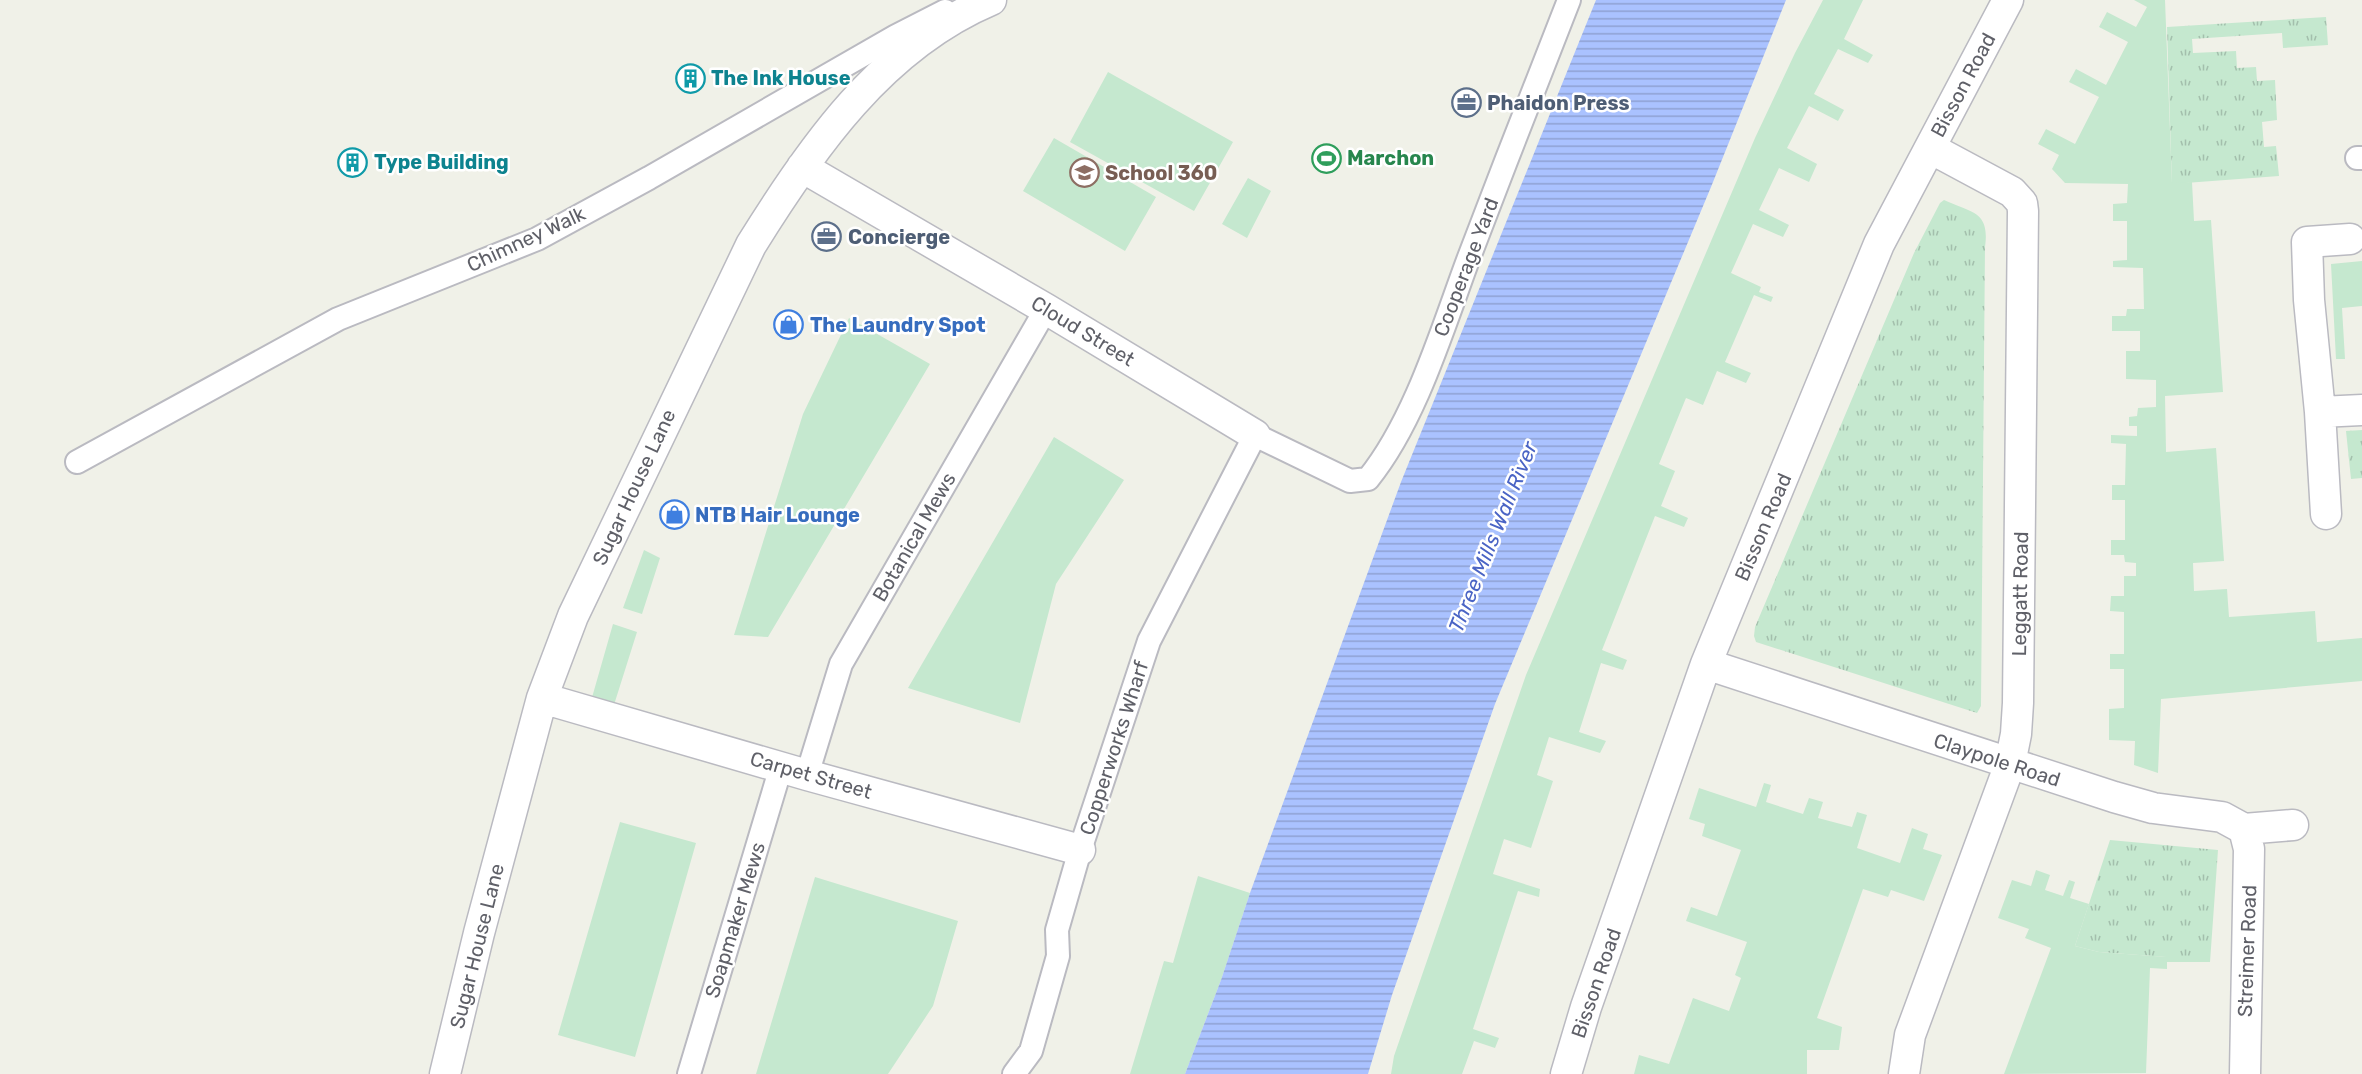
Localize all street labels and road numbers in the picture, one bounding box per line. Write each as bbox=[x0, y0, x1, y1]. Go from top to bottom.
street label: Bisson Road bbox=[1926, 29, 2000, 141]
street label: Cooperage Yard bbox=[1429, 194, 1503, 340]
street label: Chimney Walk bbox=[463, 201, 590, 277]
street label: Cloud Street bbox=[1027, 291, 1139, 371]
street label: Sugar House Lane bbox=[587, 405, 681, 569]
street label: Botanical Mews bbox=[867, 468, 961, 606]
street label: Bisson Road bbox=[1730, 470, 1796, 584]
street label: Leggatt Road bbox=[2007, 531, 2033, 657]
street label: Copperworks Wharf bbox=[1075, 658, 1154, 838]
street label: Claypole Road bbox=[1931, 728, 2063, 792]
street label: Carpet Street bbox=[747, 746, 875, 804]
street label: Soapmaker Mews bbox=[700, 839, 770, 1001]
street label: Sugar House Lane bbox=[445, 861, 509, 1031]
street label: Streimer Road bbox=[2233, 885, 2261, 1017]
street label: Bisson Road bbox=[1566, 925, 1626, 1041]

